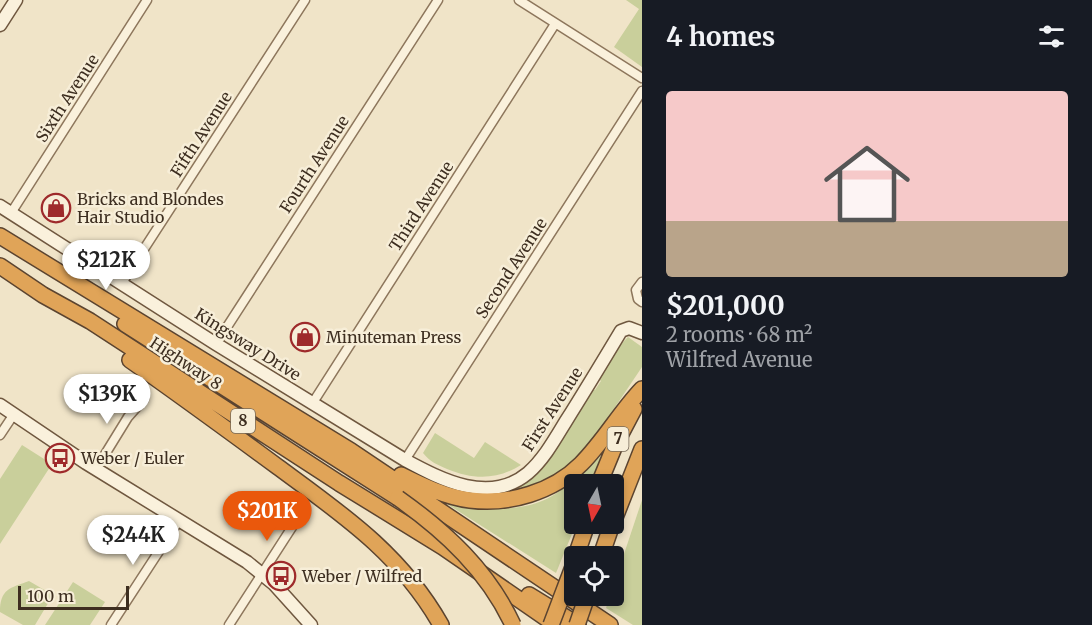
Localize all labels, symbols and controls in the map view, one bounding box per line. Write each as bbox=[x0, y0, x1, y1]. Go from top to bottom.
text: 4 homes bbox=[666, 20, 775, 53]
icon: filters bbox=[1035, 20, 1068, 53]
street label: Sixth Avenue bbox=[31, 50, 103, 146]
street label: Fifth Avenue bbox=[166, 88, 236, 180]
street label: Fourth Avenue bbox=[275, 111, 353, 217]
icon: home bbox=[813, 130, 921, 238]
street label: Third Avenue bbox=[385, 157, 457, 255]
place label: Bricks and Blondes Hair Studio bbox=[77, 189, 224, 227]
shop icon: Bricks and Blondes Hair Studio bbox=[40, 192, 72, 224]
street label: Second Avenue bbox=[471, 214, 551, 322]
pin: $212K bbox=[64, 240, 148, 291]
text: $212K bbox=[76, 247, 136, 272]
text: $201,000 bbox=[666, 289, 785, 322]
street label: Kingsway Drive bbox=[191, 303, 305, 385]
shop icon: Minuteman Press bbox=[289, 321, 321, 353]
text: 2 rooms · 68 m² bbox=[666, 322, 813, 347]
place label: Minuteman Press bbox=[326, 327, 462, 347]
street label: Highway 8 bbox=[146, 332, 226, 394]
text: Wilfred Avenue bbox=[666, 347, 812, 372]
street label: First Avenue bbox=[518, 363, 586, 455]
pin: $139K bbox=[65, 374, 149, 425]
text: $139K bbox=[77, 381, 137, 406]
road number: 8 bbox=[231, 409, 255, 433]
road number: 7 bbox=[608, 427, 628, 451]
bus stop icon: Weber / Euler bbox=[44, 442, 76, 474]
place label: Weber / Euler bbox=[80, 448, 184, 468]
north arrow bbox=[564, 474, 624, 534]
map controls bbox=[564, 474, 624, 606]
pin: $201K bbox=[225, 491, 309, 542]
text: $201K bbox=[237, 498, 297, 523]
pin: $244K bbox=[91, 515, 175, 566]
text: $244K bbox=[101, 522, 165, 547]
button: locate bbox=[564, 546, 624, 606]
bus stop icon: Weber / Wilfred bbox=[265, 560, 297, 592]
place label: Weber / Wilfred bbox=[301, 566, 423, 586]
scale bar bbox=[18, 583, 129, 610]
text: 100 m bbox=[27, 586, 74, 606]

